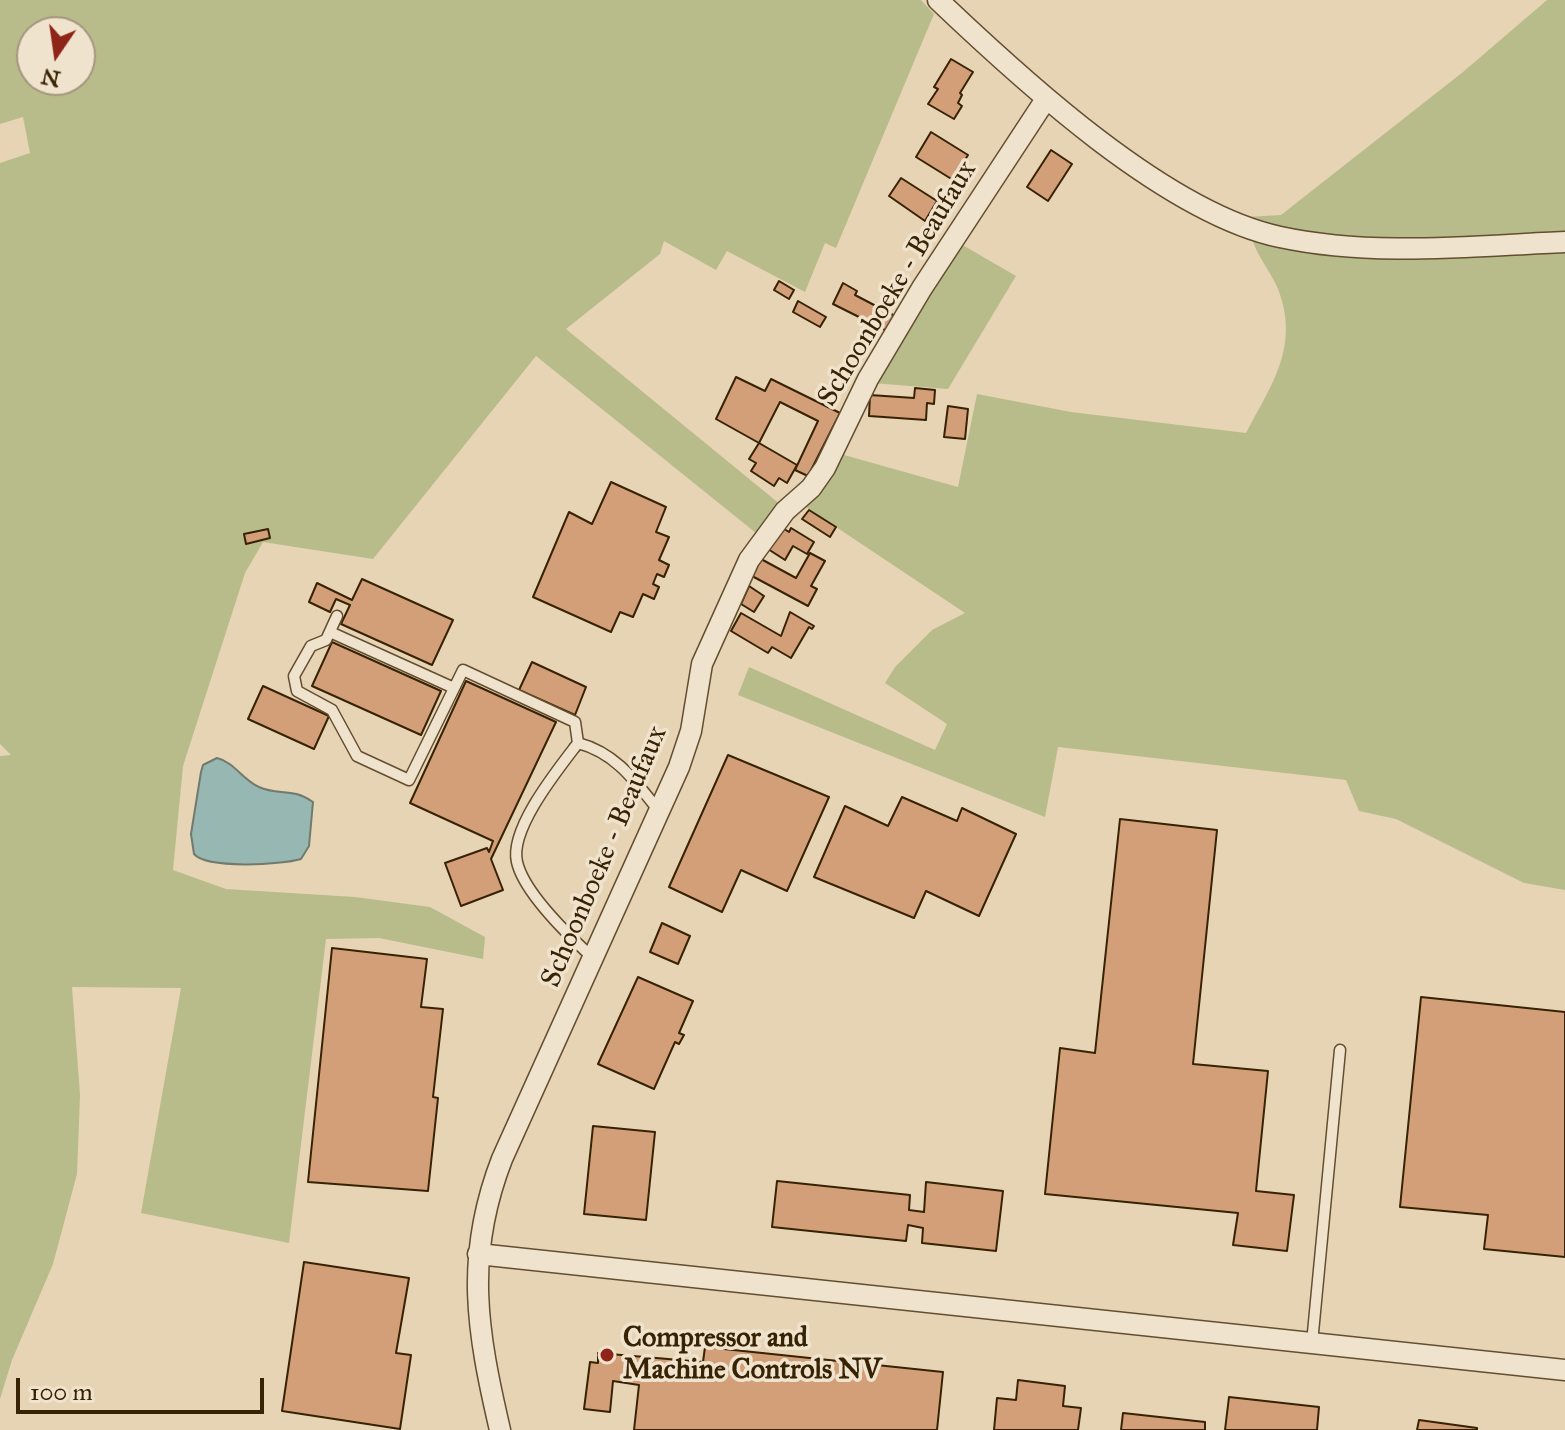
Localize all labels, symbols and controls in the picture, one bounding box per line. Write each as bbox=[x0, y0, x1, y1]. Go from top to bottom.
north arrow bbox=[16, 16, 96, 96]
text: N bbox=[39, 63, 63, 93]
street label: Schoonboeke - Beaufaux bbox=[811, 155, 985, 413]
street label: Schoonboeke - Beaufaux bbox=[535, 722, 675, 992]
place label: Compressor and Machine Controls NV bbox=[623, 1322, 882, 1388]
marker: Compressor and Machine Controls NV bbox=[598, 1346, 616, 1364]
scale bar bbox=[20, 1362, 268, 1412]
text: 100 m bbox=[30, 1377, 93, 1407]

